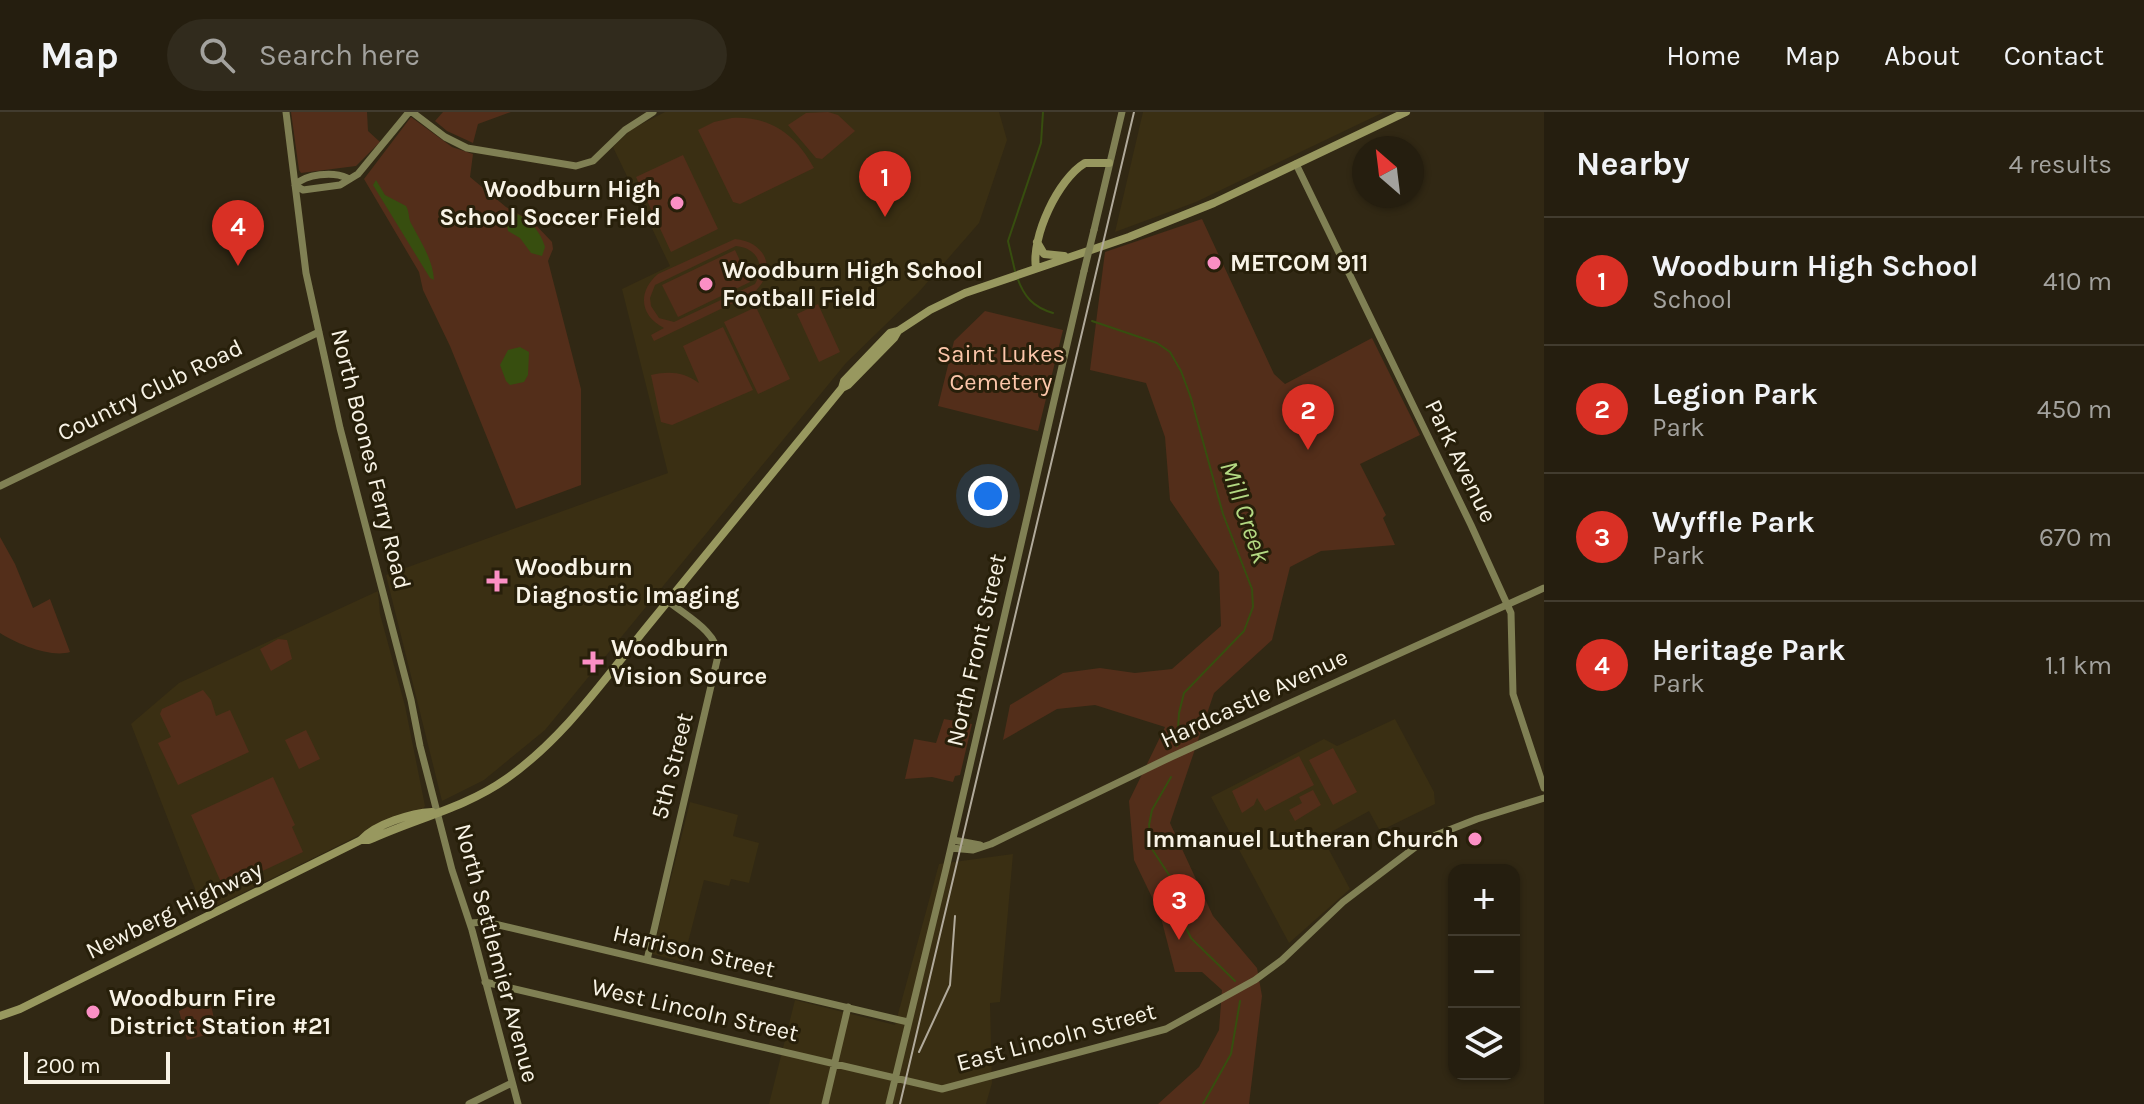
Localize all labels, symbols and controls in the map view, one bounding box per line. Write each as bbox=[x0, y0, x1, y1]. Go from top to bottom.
search box bbox=[167, 19, 727, 91]
text: Map bbox=[40, 33, 119, 78]
icon: search bbox=[195, 33, 239, 77]
text: Search here bbox=[259, 37, 420, 73]
text: Home bbox=[1666, 39, 1741, 72]
text: Map bbox=[1785, 39, 1840, 72]
text: About bbox=[1884, 39, 1960, 72]
text: Contact bbox=[2004, 39, 2104, 72]
north arrow bbox=[1352, 136, 1424, 208]
text: Nearby bbox=[1576, 144, 1690, 184]
text: 4 results bbox=[2008, 149, 2112, 180]
pin: 1 bbox=[859, 151, 911, 217]
place label: Woodburn High School Soccer Field bbox=[439, 175, 661, 231]
marker: Woodburn High School Soccer Field bbox=[668, 194, 686, 212]
pin: 4 bbox=[212, 200, 264, 266]
text: Woodburn High School bbox=[1652, 248, 1978, 284]
place label: METCOM 911 bbox=[1230, 249, 1368, 277]
marker: METCOM 911 bbox=[1205, 254, 1223, 272]
place label: Woodburn High School Football Field bbox=[722, 256, 983, 312]
text: 1 bbox=[1597, 266, 1607, 297]
text: 410 m bbox=[2043, 266, 2112, 297]
marker: Woodburn High School Football Field bbox=[697, 275, 715, 293]
text: School bbox=[1652, 284, 1733, 315]
street label: North Boones Ferry Road bbox=[325, 326, 417, 592]
street label: Country Club Road bbox=[53, 333, 247, 447]
park label: Saint Lukes Cemetery bbox=[937, 340, 1065, 396]
text: Legion Park bbox=[1652, 376, 1818, 412]
pin: 2 bbox=[1282, 384, 1334, 450]
text: 2 bbox=[1594, 394, 1610, 425]
text: 450 m bbox=[2037, 394, 2112, 425]
street label: Park Avenue bbox=[1419, 395, 1503, 527]
text: Park bbox=[1652, 412, 1705, 443]
water label: Mill Creek bbox=[1213, 457, 1277, 568]
your location bbox=[968, 476, 1008, 516]
text: Wyffle Park bbox=[1652, 504, 1815, 540]
text: 3 bbox=[1594, 522, 1610, 553]
text: 670 m bbox=[2039, 522, 2112, 553]
text: Park bbox=[1652, 540, 1705, 571]
street label: North Front Street bbox=[940, 551, 1012, 749]
place label: Woodburn Diagnostic Imaging bbox=[515, 553, 740, 609]
marker: Woodburn Diagnostic Imaging bbox=[486, 570, 508, 592]
text: Heritage Park bbox=[1652, 632, 1846, 668]
place label: Woodburn Vision Source bbox=[611, 634, 767, 690]
street label: Hardcastle Avenue bbox=[1156, 642, 1352, 754]
text: 4 bbox=[1594, 650, 1610, 681]
text: 1.1 km bbox=[2045, 650, 2112, 681]
marker: Woodburn Vision Source bbox=[582, 651, 604, 673]
text: Park bbox=[1652, 668, 1705, 699]
street label: 5th Street bbox=[645, 710, 699, 822]
street label: North Settlemier Avenue bbox=[449, 821, 545, 1085]
place label: Immanuel Lutheran Church bbox=[1145, 825, 1459, 853]
marker: Immanuel Lutheran Church bbox=[1466, 830, 1484, 848]
street label: Newberg Highway bbox=[81, 855, 267, 965]
map controls bbox=[1448, 864, 1520, 1080]
button: + bbox=[1448, 864, 1520, 936]
pin: 3 bbox=[1153, 874, 1205, 940]
street label: Harrison Street bbox=[610, 919, 778, 983]
button: − bbox=[1448, 936, 1520, 1008]
street label: West Lincoln Street bbox=[589, 973, 801, 1047]
place label: Woodburn Fire District Station #21 bbox=[109, 984, 331, 1040]
street label: East Lincoln Street bbox=[953, 997, 1159, 1077]
marker: Woodburn Fire District Station #21 bbox=[84, 1003, 102, 1021]
button: layers bbox=[1448, 1008, 1520, 1080]
scale bar bbox=[24, 1048, 170, 1084]
text: 200 m bbox=[36, 1053, 101, 1079]

